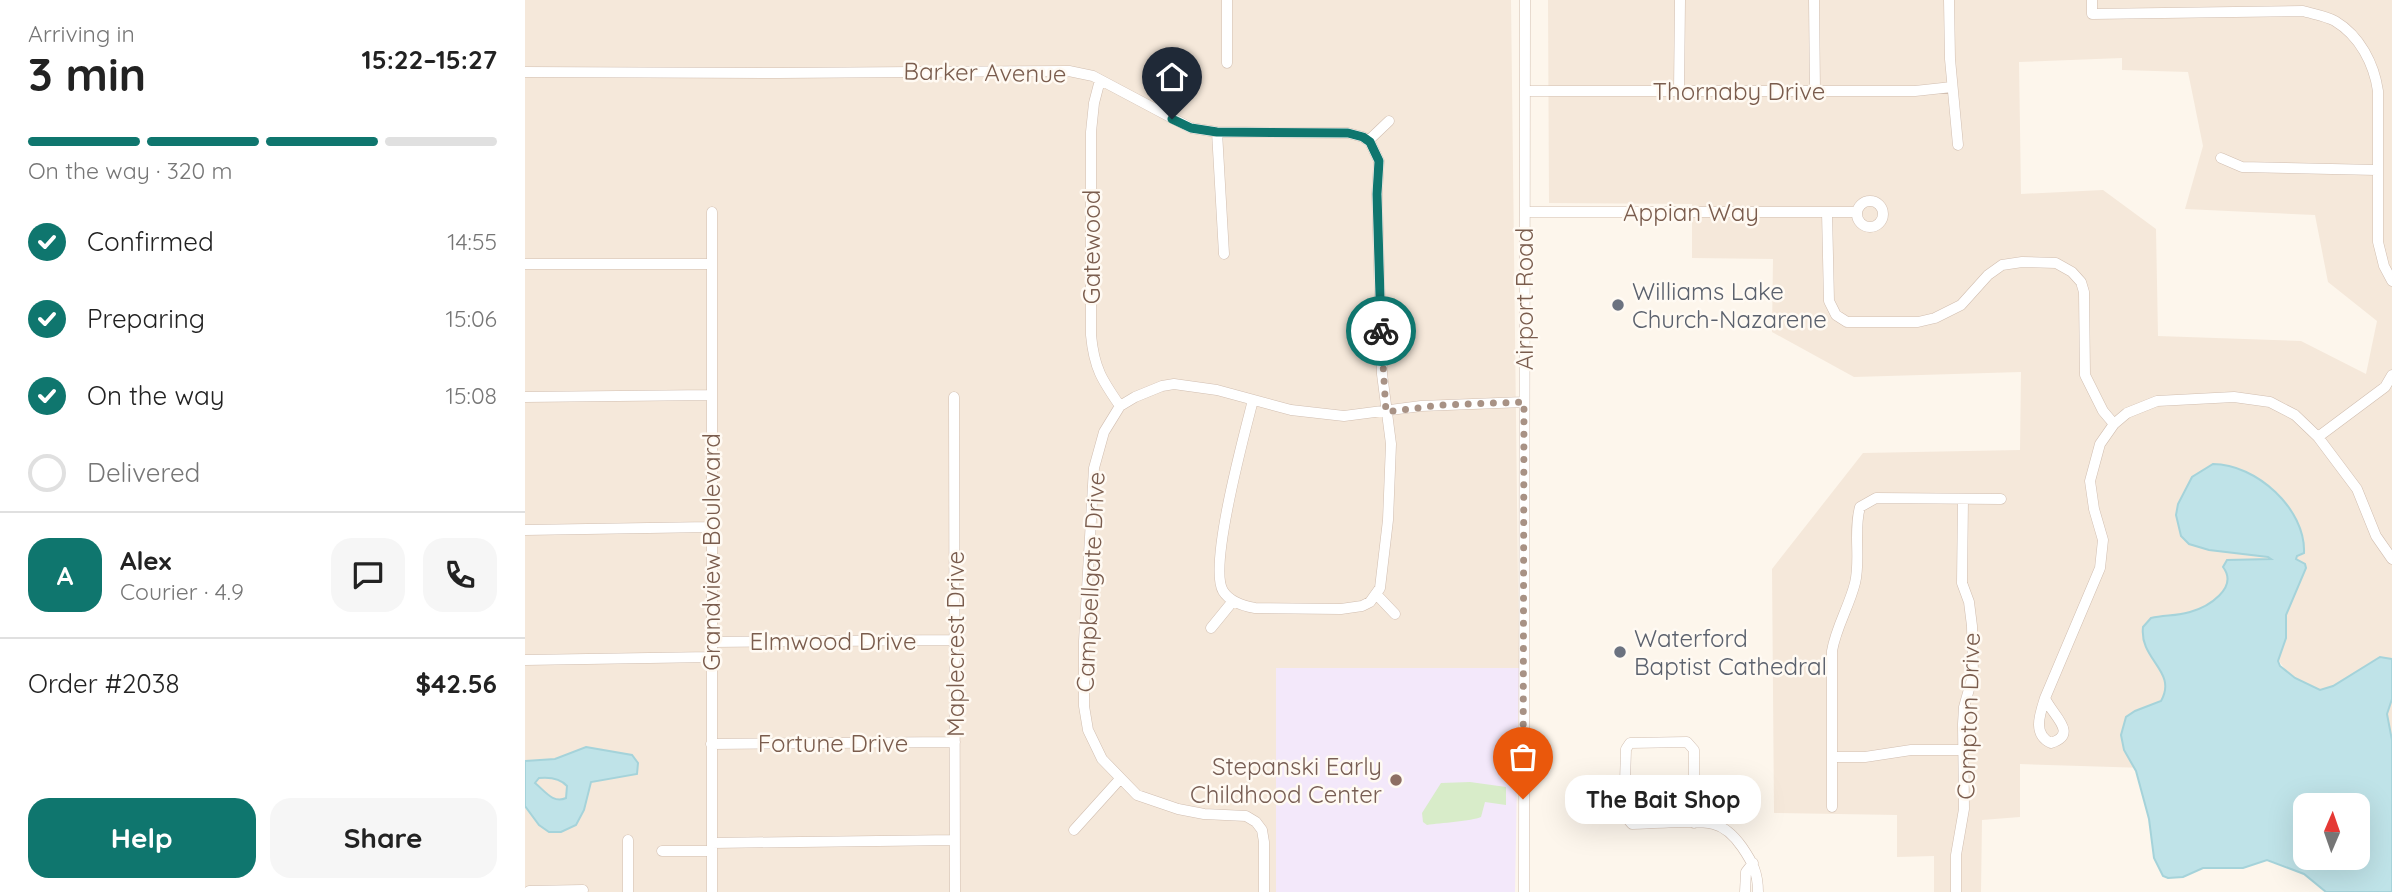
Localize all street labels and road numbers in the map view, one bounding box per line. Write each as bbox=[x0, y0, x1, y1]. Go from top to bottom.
street label: Barker Avenue bbox=[903, 56, 1067, 88]
street label: Thornaby Drive bbox=[1653, 76, 1825, 106]
street label: Gatewood bbox=[1076, 190, 1106, 304]
street label: Appian Way bbox=[1623, 197, 1759, 227]
street label: Airport Road bbox=[1509, 228, 1539, 370]
street label: Grandview Boulevard bbox=[696, 433, 726, 671]
street label: Campbellgate Drive bbox=[1069, 471, 1111, 693]
street label: Maplecrest Drive bbox=[940, 551, 970, 737]
street label: Elmwood Drive bbox=[750, 626, 916, 656]
street label: Compton Drive bbox=[1950, 632, 1986, 800]
street label: Fortune Drive bbox=[758, 728, 908, 758]

